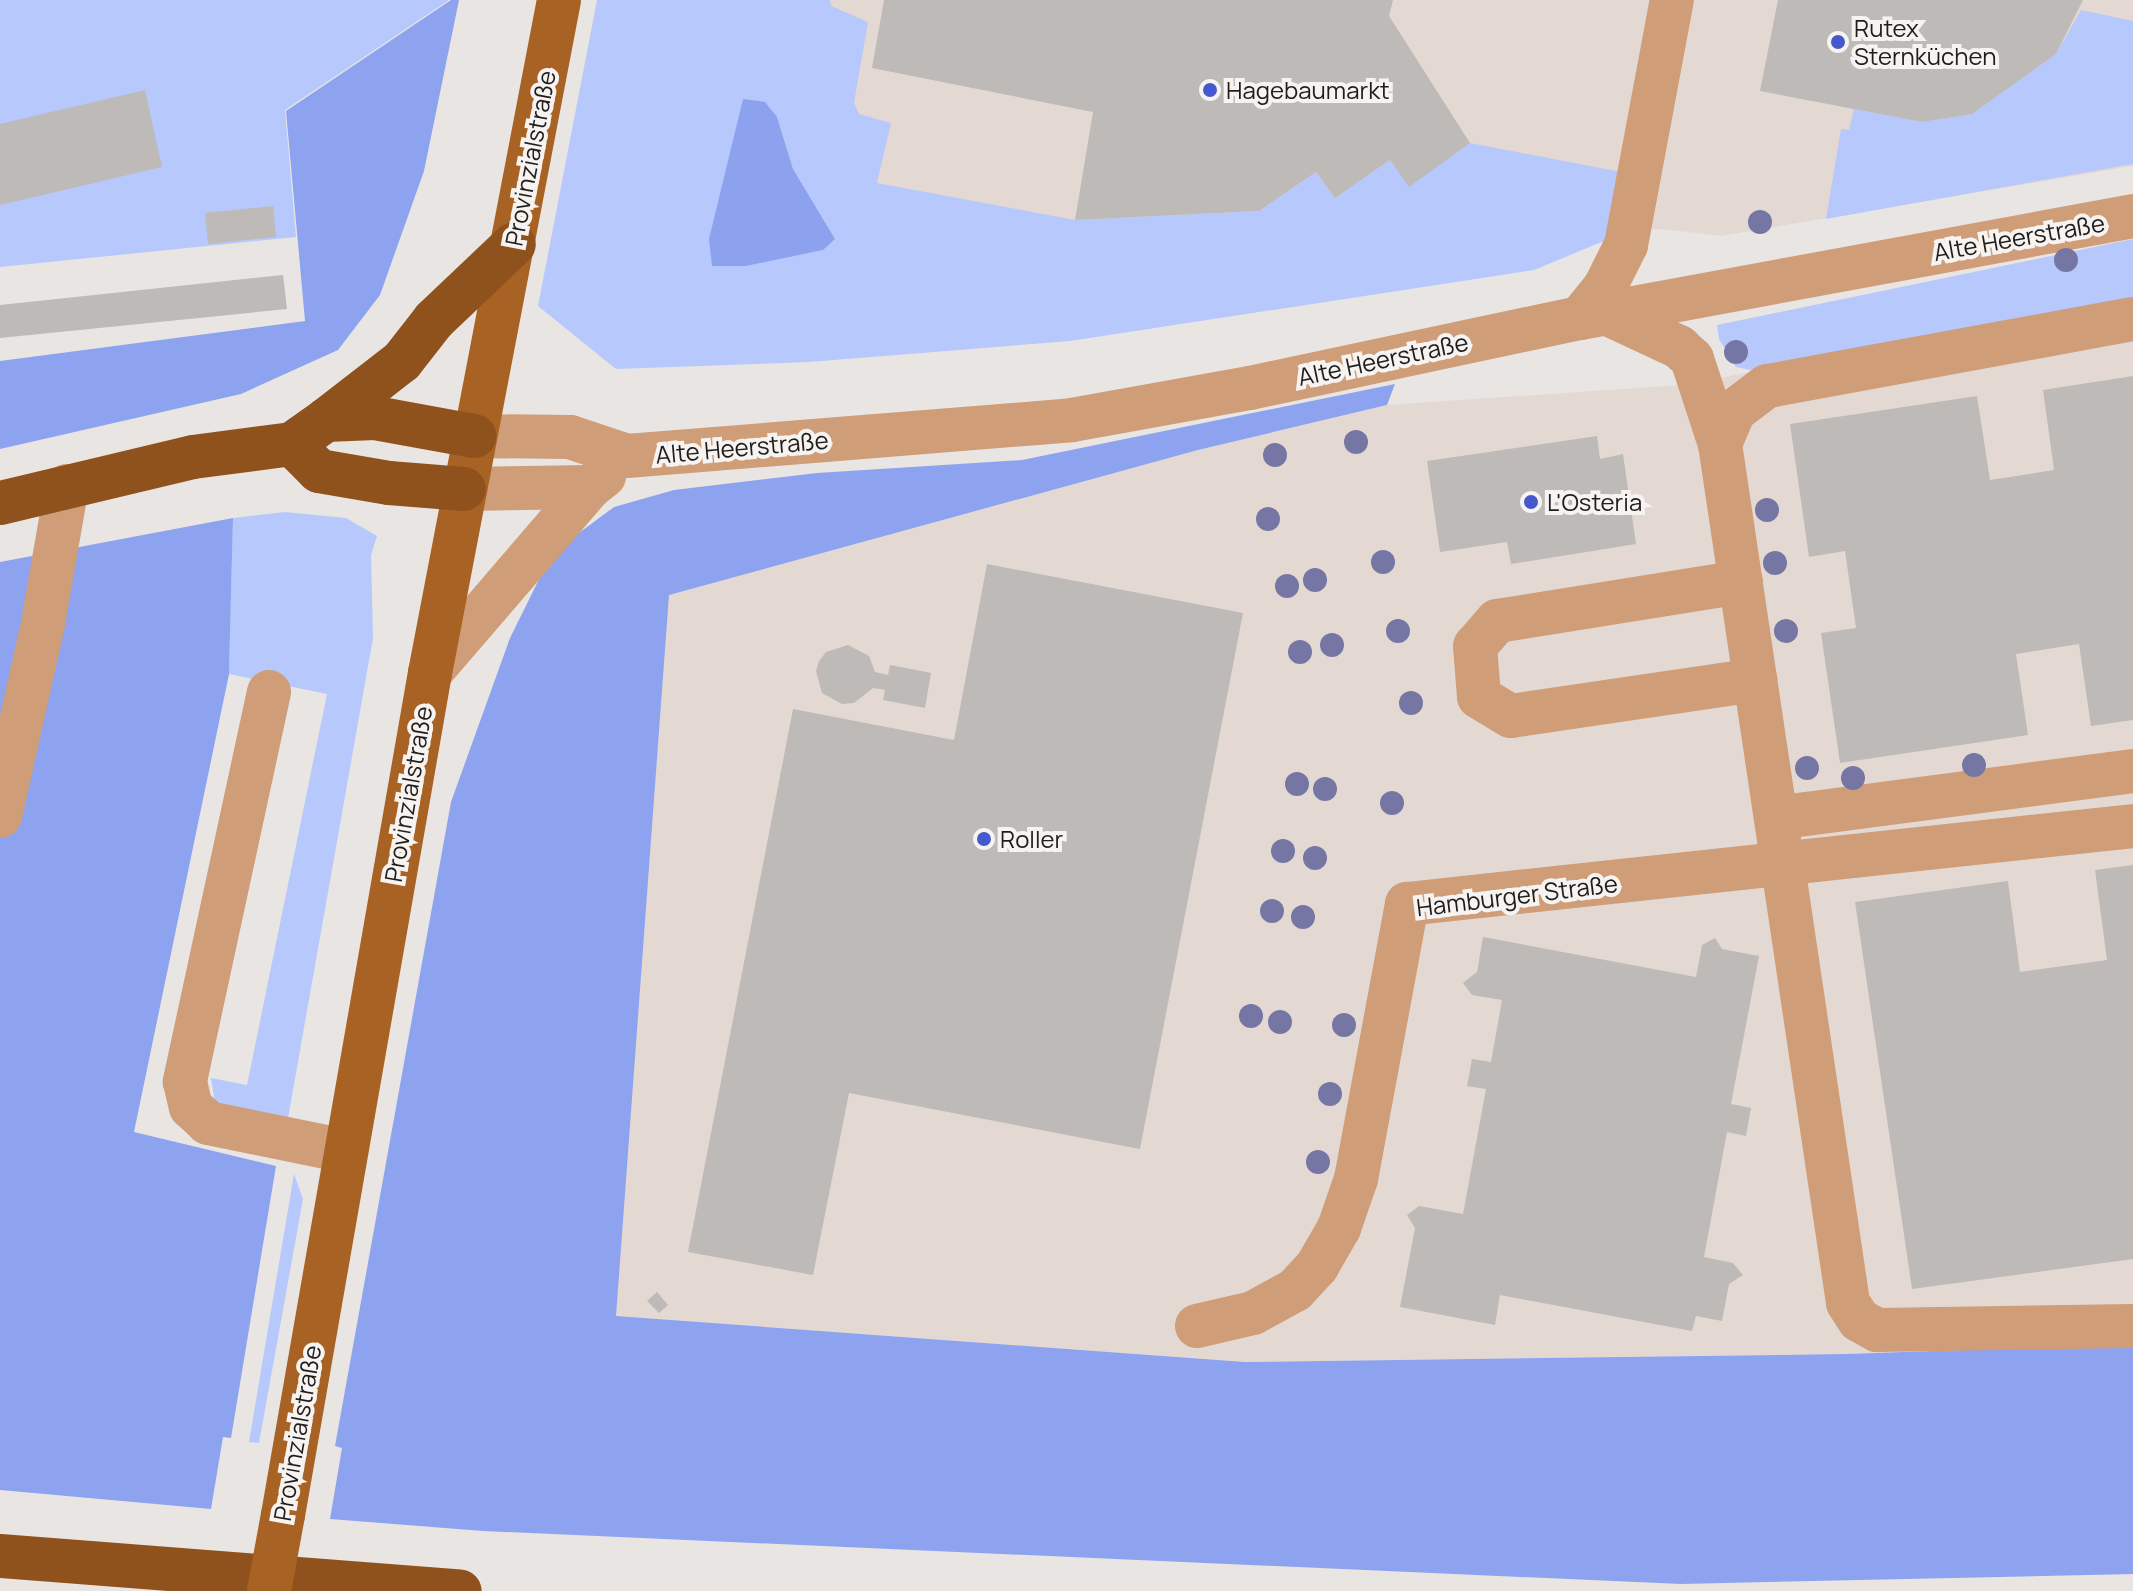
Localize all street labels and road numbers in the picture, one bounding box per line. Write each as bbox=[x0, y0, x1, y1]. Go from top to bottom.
street label: Provinzialstraße bbox=[499, 68, 561, 248]
street label: Alte Heerstraße bbox=[1931, 208, 2107, 266]
street label: Alte Heerstraße bbox=[1295, 327, 1471, 391]
street label: Alte Heerstraße bbox=[654, 425, 830, 469]
street label: Provinzialstraße bbox=[378, 704, 438, 884]
street label: Hamburger Straße bbox=[1415, 868, 1619, 922]
street label: Provinzialstraße bbox=[267, 1343, 327, 1523]

